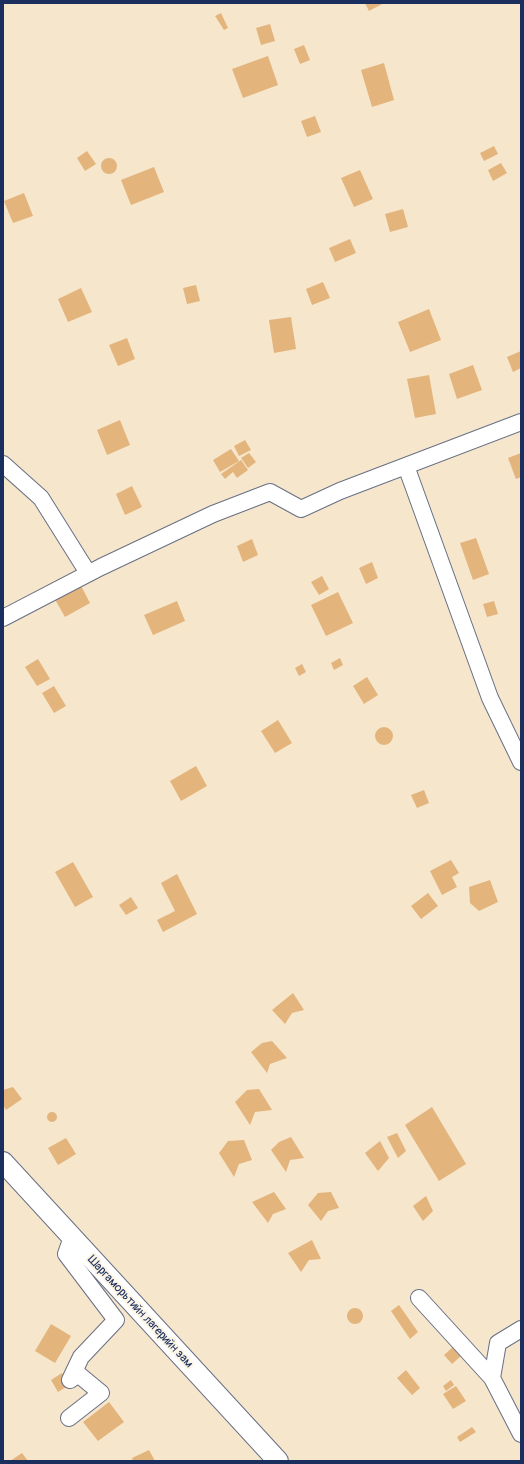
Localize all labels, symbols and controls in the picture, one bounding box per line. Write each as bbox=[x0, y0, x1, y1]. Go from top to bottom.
street label: Шаргаморьтийн лагерийн зам bbox=[84, 1253, 196, 1371]

